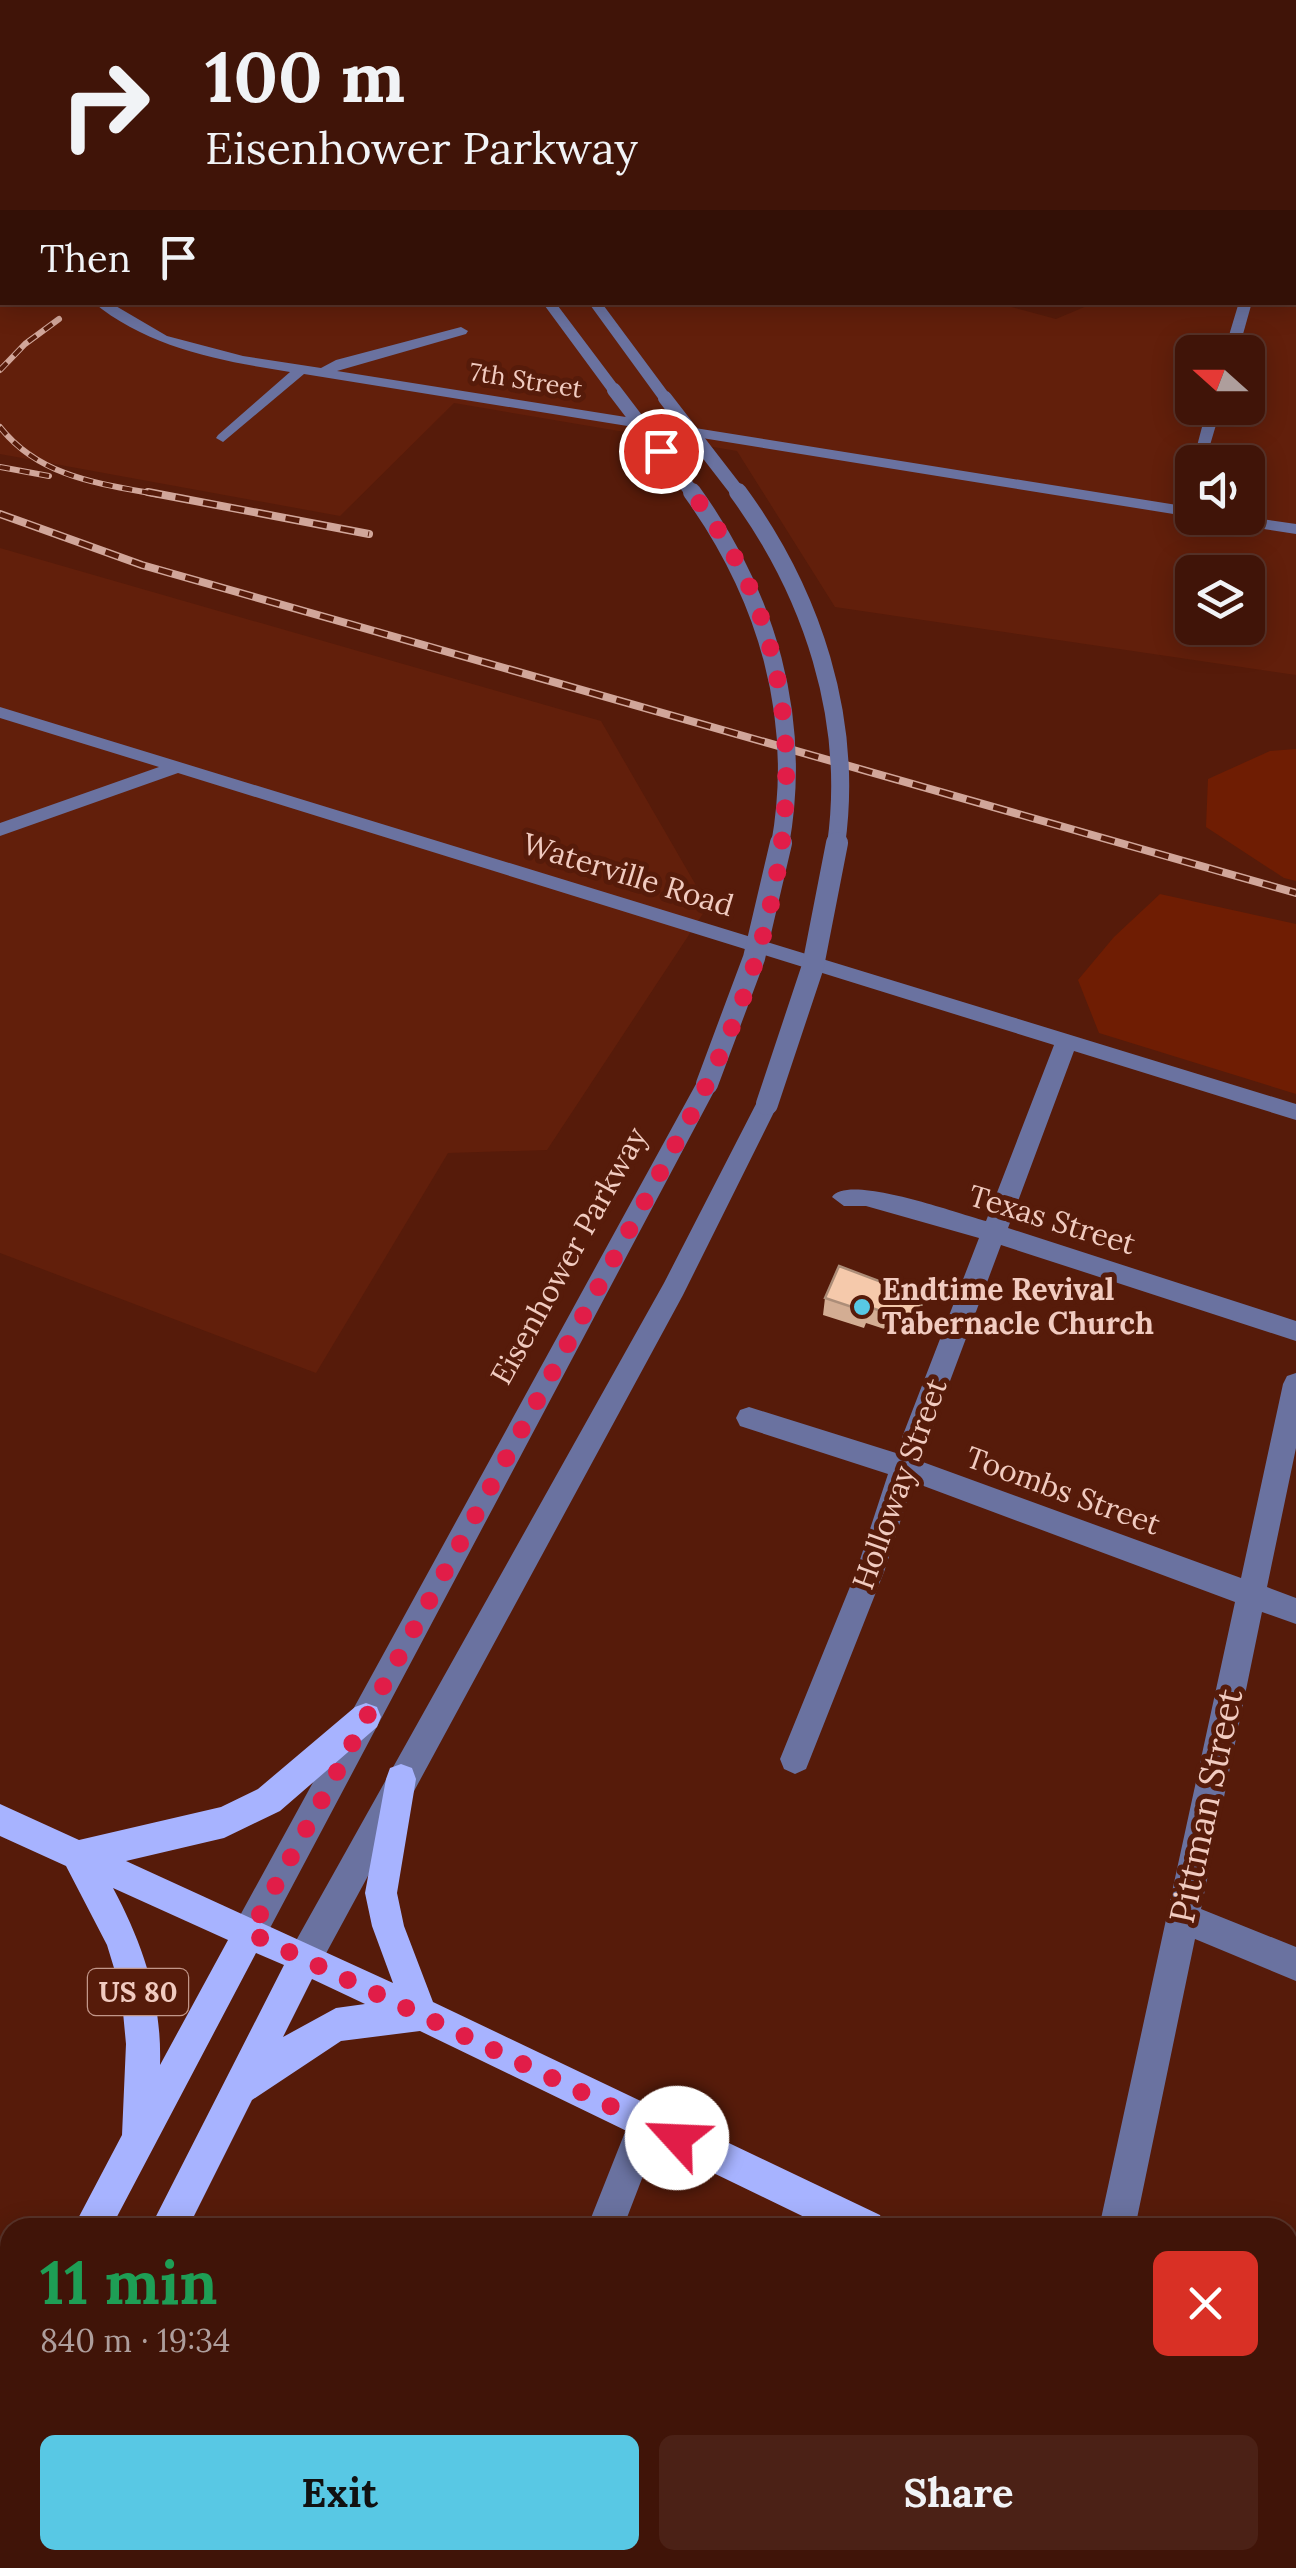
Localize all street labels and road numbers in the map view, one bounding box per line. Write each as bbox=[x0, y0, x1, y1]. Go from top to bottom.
street label: 7th Street bbox=[467, 355, 585, 405]
street label: Waterville Road bbox=[518, 824, 738, 924]
street label: Eisenhower Parkway bbox=[482, 1120, 656, 1391]
street label: Texas Street bbox=[964, 1176, 1140, 1262]
street label: Holloway Street bbox=[843, 1373, 956, 1595]
street label: Toombs Street bbox=[961, 1437, 1166, 1543]
street label: Pittman Street bbox=[1159, 1684, 1252, 1927]
road number: US 80 bbox=[88, 1969, 188, 2015]

